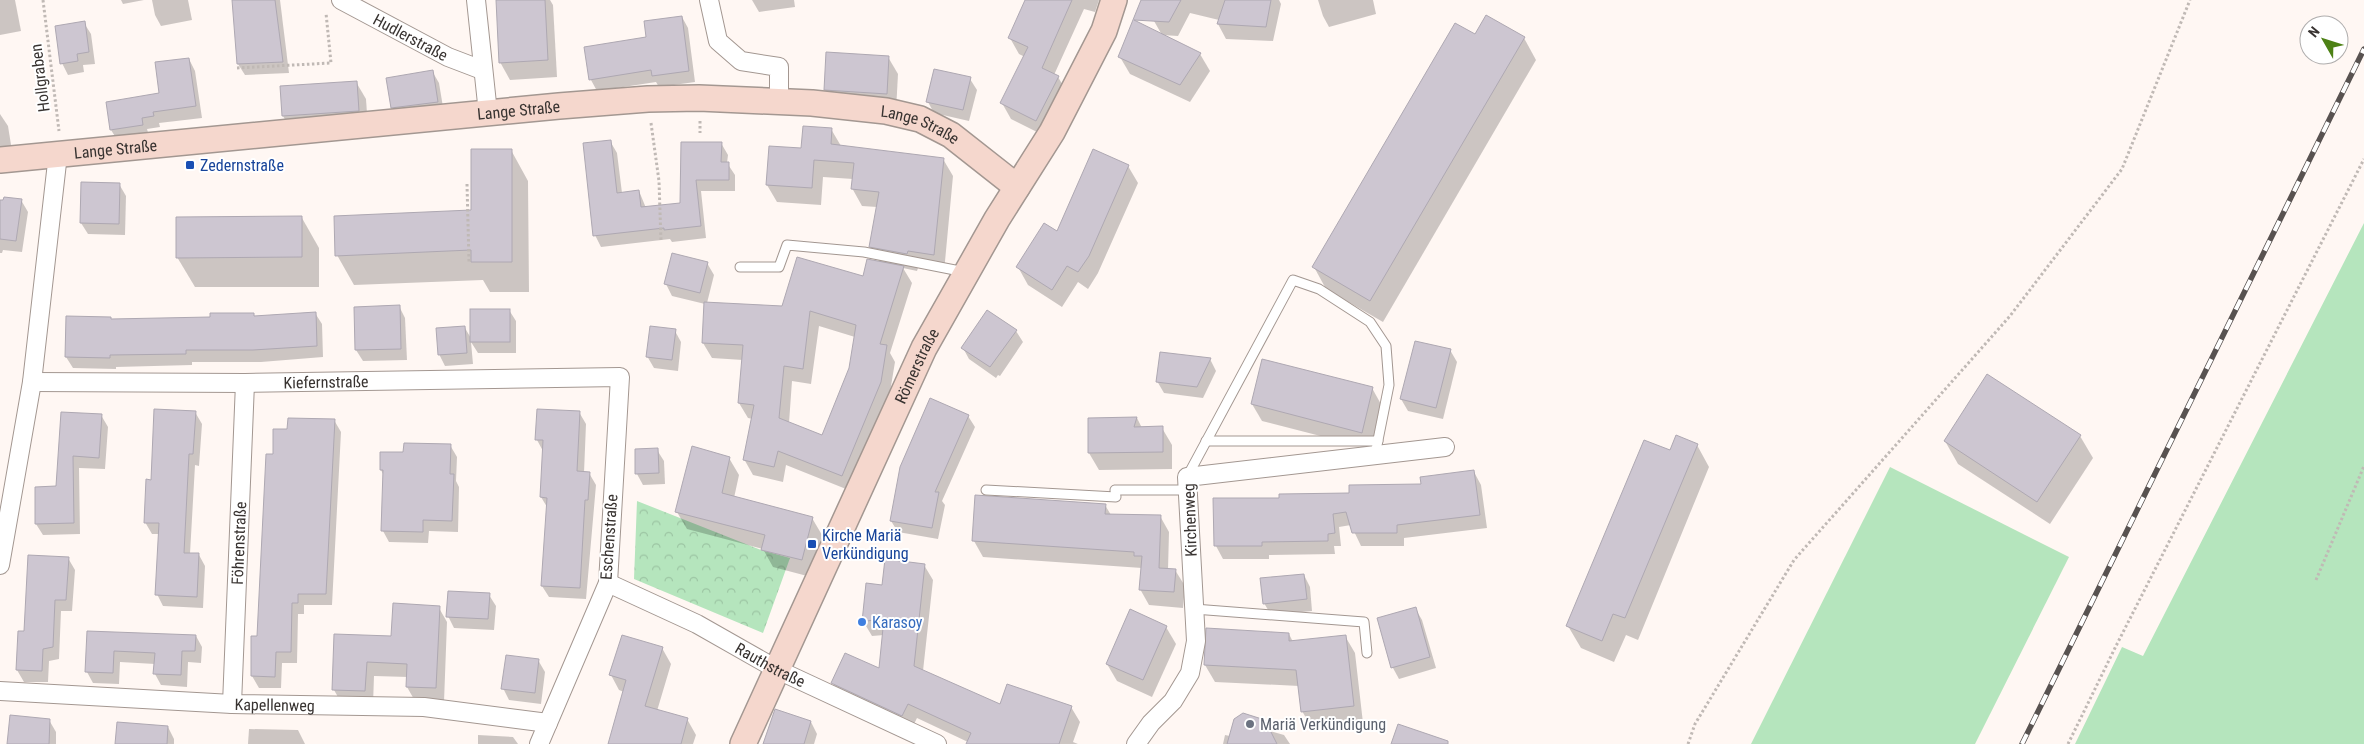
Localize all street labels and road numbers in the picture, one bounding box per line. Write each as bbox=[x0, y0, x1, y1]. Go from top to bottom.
street label: Hudlerstraße bbox=[370, 10, 451, 65]
street label: Hollgraben bbox=[26, 43, 54, 113]
street label: Lange Straße bbox=[476, 96, 561, 123]
street label: Lange Straße bbox=[880, 101, 963, 148]
street label: Lange Straße bbox=[73, 135, 158, 162]
street label: Römerstraße bbox=[890, 325, 943, 406]
street label: Kiefernstraße bbox=[283, 372, 369, 392]
street label: Kirchenweg bbox=[1179, 483, 1201, 557]
street label: Eschenstraße bbox=[597, 494, 621, 580]
street label: Föhrenstraße bbox=[227, 501, 250, 585]
street label: Rauthstraße bbox=[732, 638, 808, 691]
street label: Kapellenweg bbox=[234, 695, 315, 715]

